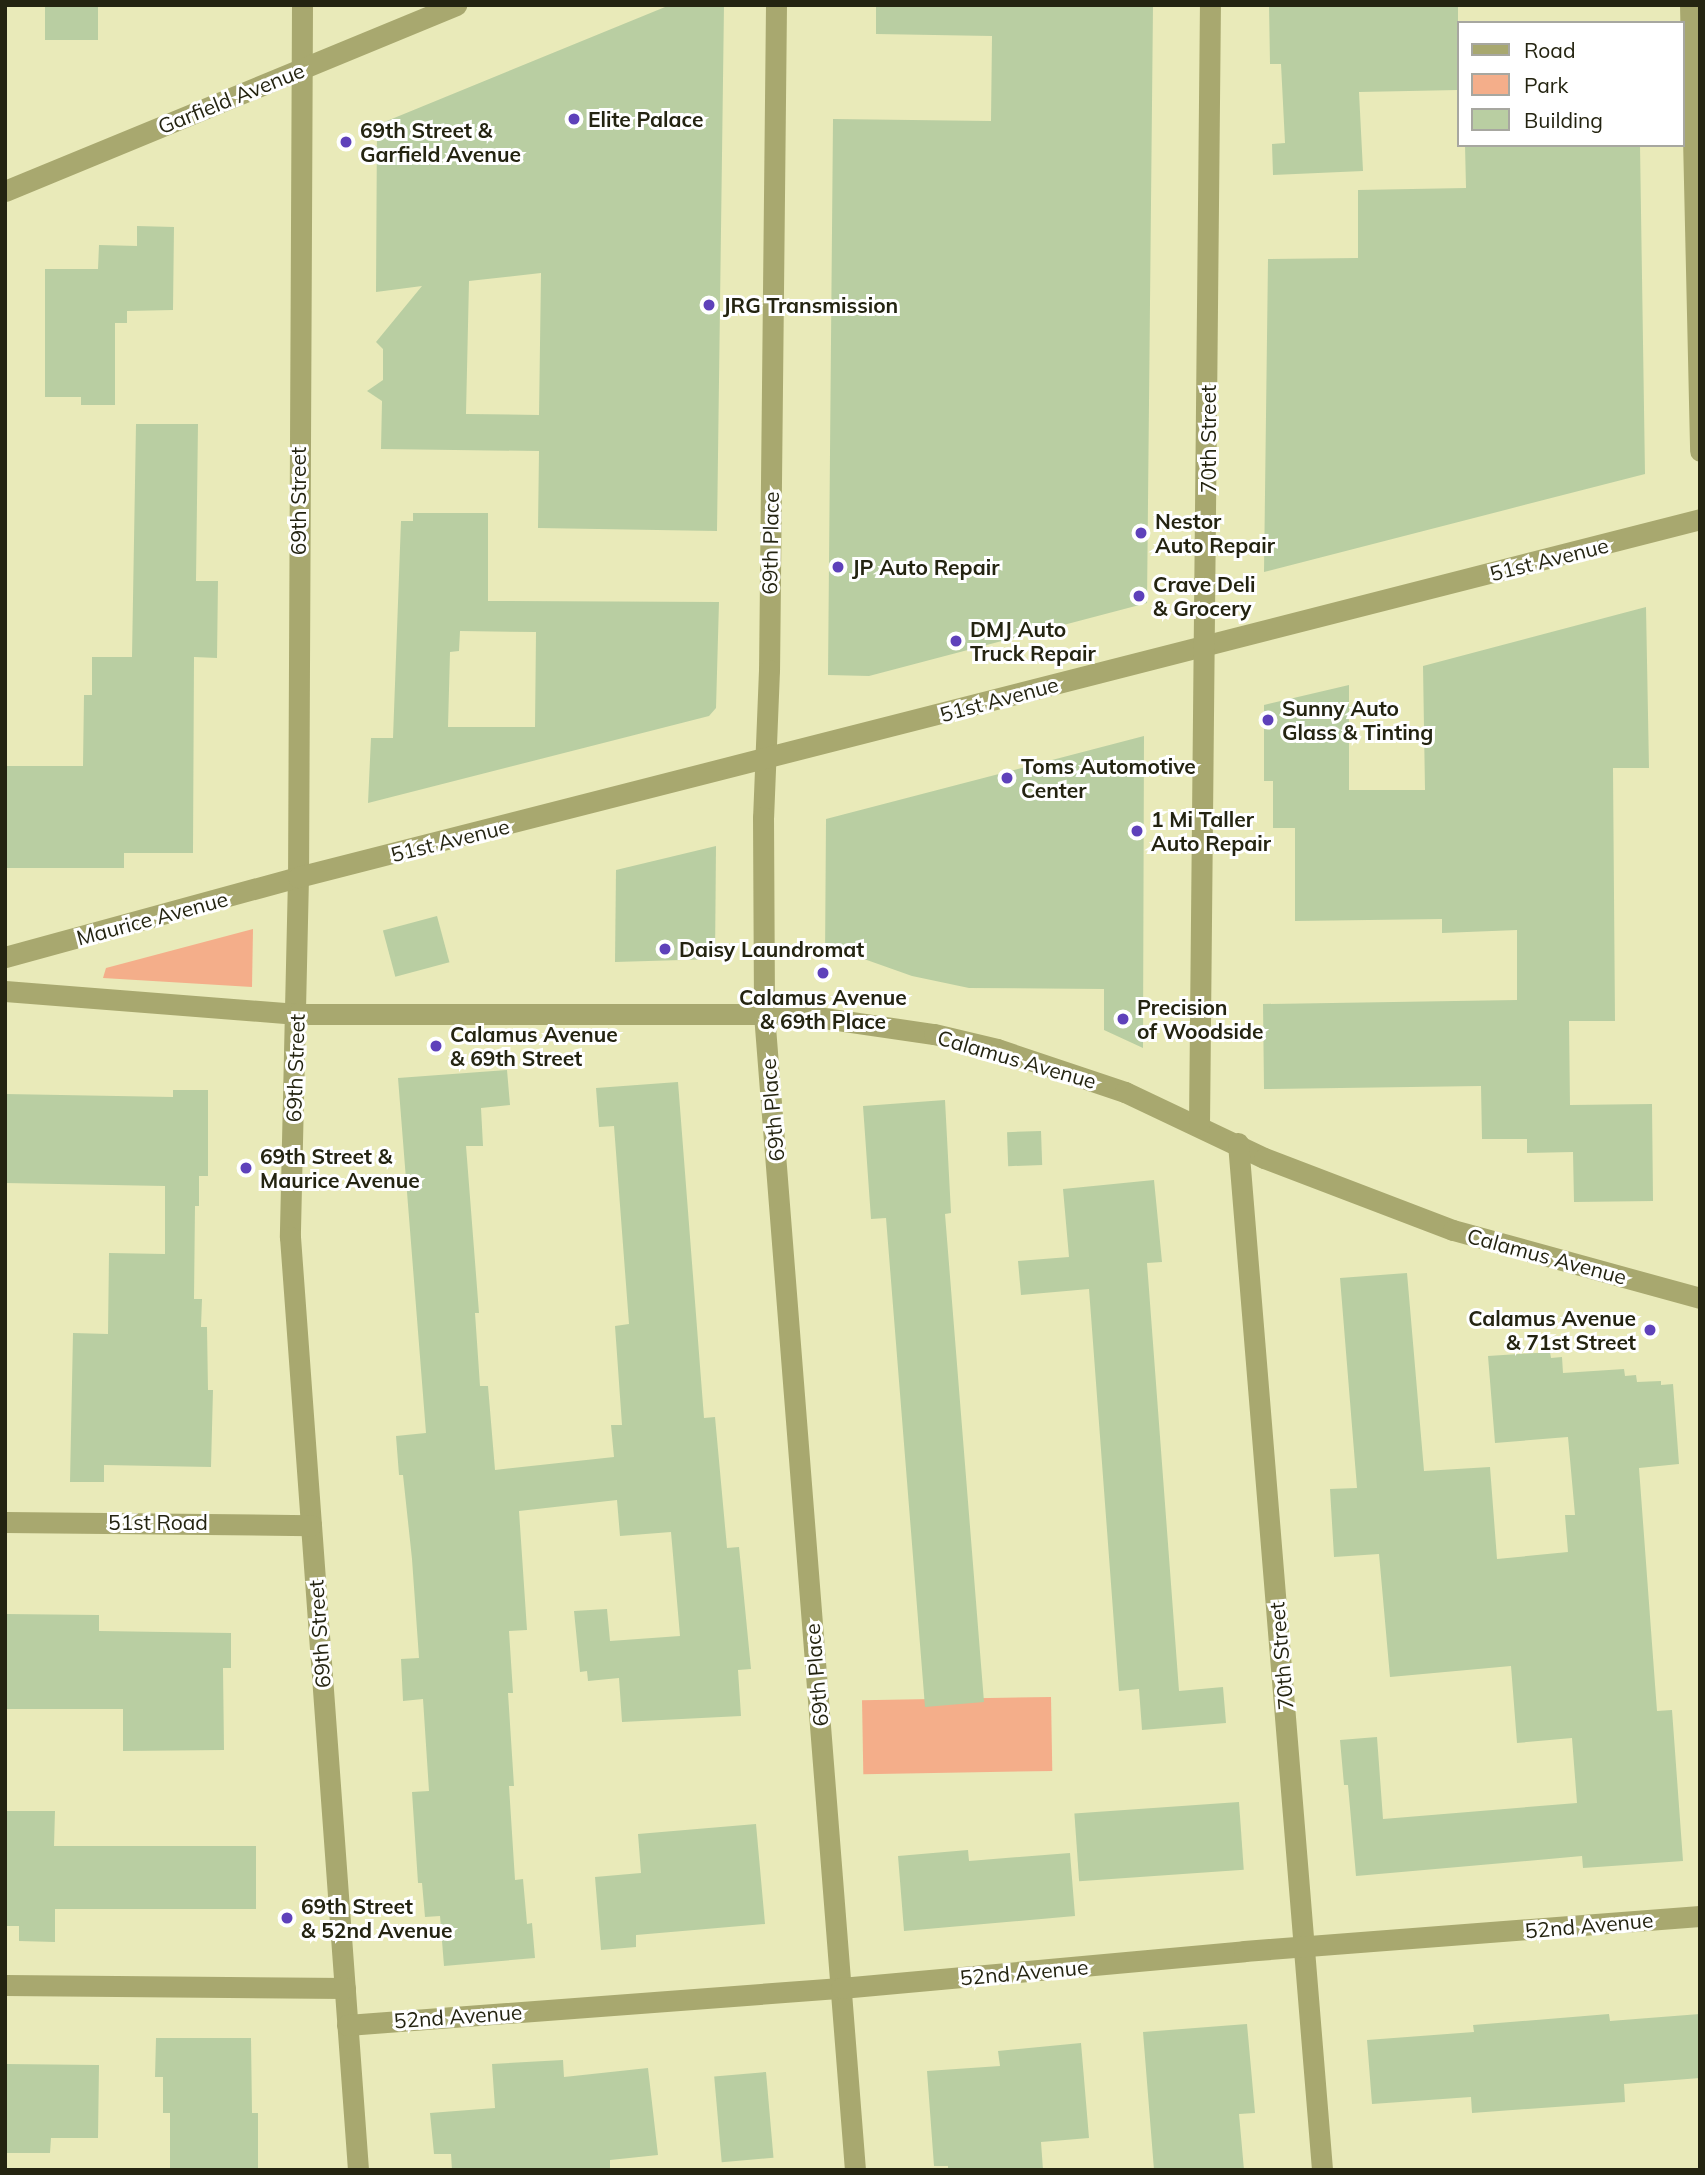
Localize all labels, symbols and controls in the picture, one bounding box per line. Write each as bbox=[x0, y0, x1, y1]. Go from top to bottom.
legend bbox=[1456, 21, 1684, 147]
text: Road bbox=[1524, 37, 1575, 63]
street label: Garfield Avenue bbox=[154, 57, 308, 139]
text: Park bbox=[1524, 72, 1568, 98]
place label: Elite Palace bbox=[588, 106, 703, 132]
text: Building bbox=[1524, 107, 1603, 133]
marker: Elite Palace bbox=[566, 111, 582, 127]
place label: 69th Street & Garfield Avenue bbox=[360, 117, 521, 167]
marker: 69th Street & Garfield Avenue bbox=[338, 134, 354, 150]
place label: JRG Transmission bbox=[723, 292, 898, 318]
marker: JRG Transmission bbox=[701, 297, 717, 313]
street label: 70th Street bbox=[1195, 385, 1221, 493]
street label: 69th Street bbox=[285, 447, 311, 555]
street label: 69th Place bbox=[757, 491, 783, 595]
place label: Nestor Auto Repair bbox=[1155, 508, 1275, 558]
marker: Nestor Auto Repair bbox=[1133, 525, 1149, 541]
street label: 51st Avenue bbox=[1487, 532, 1611, 586]
place label: JP Auto Repair bbox=[852, 554, 999, 580]
marker: JP Auto Repair bbox=[830, 559, 846, 575]
place label: Crave Deli & Grocery bbox=[1153, 571, 1255, 621]
marker: Crave Deli & Grocery bbox=[1131, 588, 1147, 604]
place label: DMJ Auto Truck Repair bbox=[970, 616, 1096, 666]
marker: DMJ Auto Truck Repair bbox=[948, 633, 964, 649]
street label: 51st Avenue bbox=[937, 671, 1061, 727]
place label: Sunny Auto Glass & Tinting bbox=[1282, 695, 1433, 745]
marker: Sunny Auto Glass & Tinting bbox=[1260, 712, 1276, 728]
place label: Toms Automotive Center bbox=[1021, 753, 1196, 803]
marker: Toms Automotive Center bbox=[999, 770, 1015, 786]
place label: 1 Mi Taller Auto Repair bbox=[1151, 806, 1271, 856]
street label: 51st Avenue bbox=[388, 813, 512, 867]
marker: 1 Mi Taller Auto Repair bbox=[1129, 823, 1145, 839]
street label: Maurice Avenue bbox=[74, 886, 230, 950]
place label: Daisy Laundromat bbox=[679, 936, 864, 962]
marker: Daisy Laundromat bbox=[657, 941, 673, 957]
marker: Calamus Avenue & 69th Place bbox=[815, 965, 831, 981]
place label: Calamus Avenue & 69th Place bbox=[739, 984, 907, 1034]
place label: Precision of Woodside bbox=[1137, 994, 1263, 1044]
marker: Precision of Woodside bbox=[1115, 1011, 1131, 1027]
street label: 69th Street bbox=[281, 1013, 309, 1123]
place label: Calamus Avenue & 69th Street bbox=[450, 1021, 618, 1071]
street label: Calamus Avenue bbox=[935, 1024, 1099, 1094]
marker: Calamus Avenue & 69th Street bbox=[428, 1038, 444, 1054]
street label: 69th Place bbox=[755, 1057, 789, 1163]
place label: 69th Street & Maurice Avenue bbox=[260, 1143, 420, 1193]
marker: 69th Street & Maurice Avenue bbox=[238, 1160, 254, 1176]
street label: Calamus Avenue bbox=[1465, 1223, 1629, 1289]
place label: Calamus Avenue & 71st Street bbox=[1468, 1305, 1636, 1355]
marker: Calamus Avenue & 71st Street bbox=[1642, 1322, 1658, 1338]
street label: 51st Road bbox=[108, 1509, 208, 1535]
street label: 69th Street bbox=[303, 1579, 335, 1689]
street label: 70th Street bbox=[1264, 1601, 1298, 1711]
street label: 69th Place bbox=[799, 1622, 833, 1728]
place label: 69th Street & 52nd Avenue bbox=[301, 1893, 452, 1943]
street label: 52nd Avenue bbox=[1524, 1907, 1654, 1943]
marker: 69th Street & 52nd Avenue bbox=[279, 1910, 295, 1926]
street label: 52nd Avenue bbox=[959, 1954, 1089, 1990]
street label: 52nd Avenue bbox=[393, 1999, 523, 2033]

